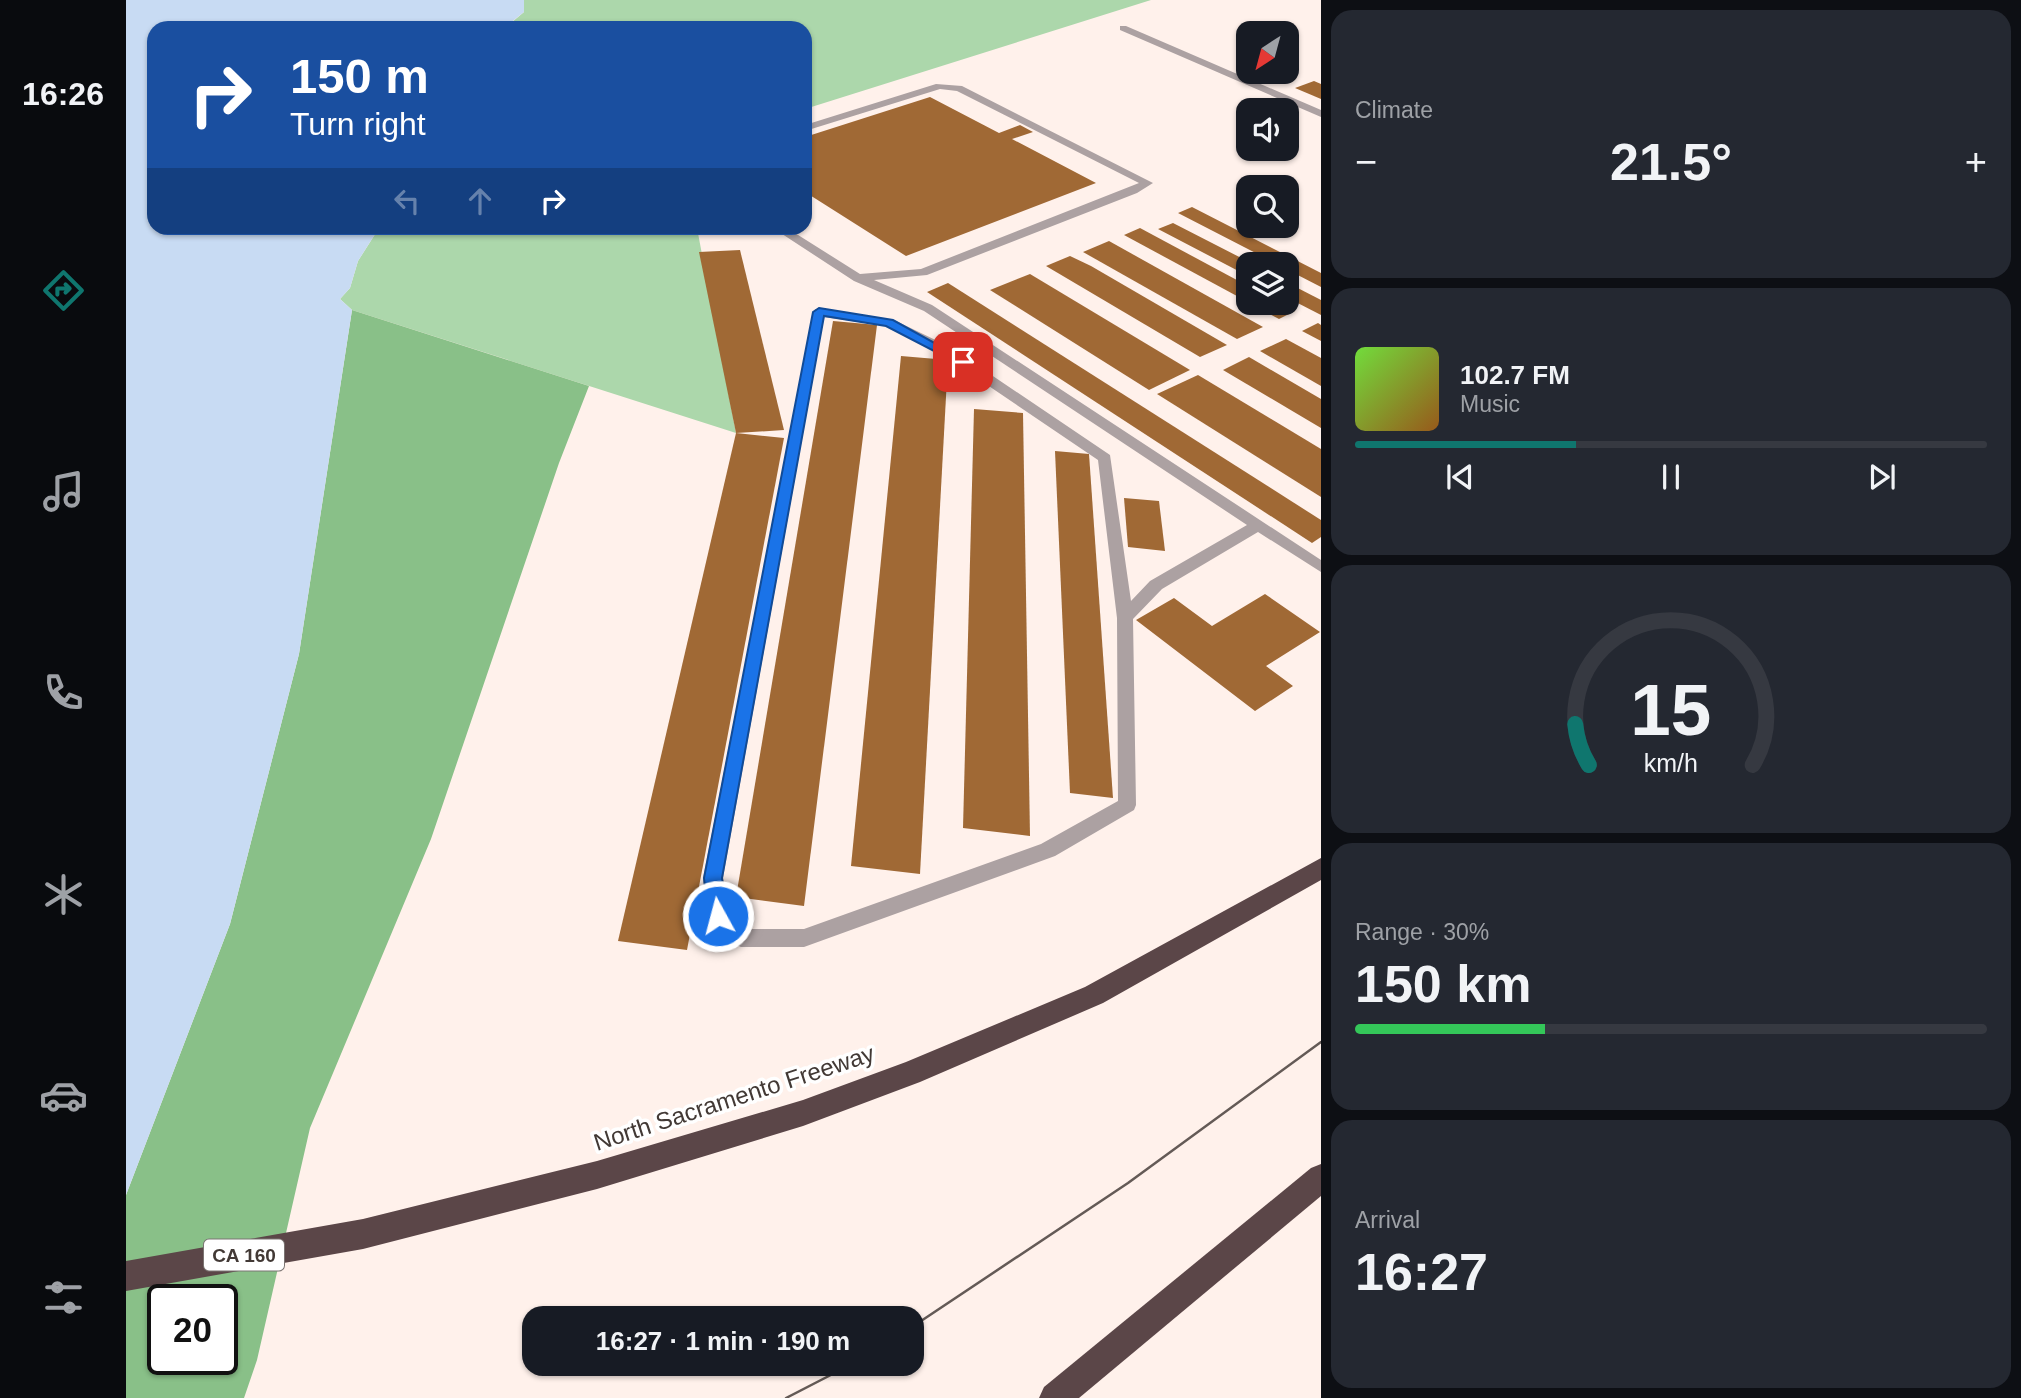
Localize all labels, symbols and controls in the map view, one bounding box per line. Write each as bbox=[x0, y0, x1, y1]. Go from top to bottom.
north arrow bbox=[1236, 21, 1298, 84]
map controls bbox=[1236, 21, 1299, 315]
icon: right bbox=[175, 49, 266, 140]
text: 150 m bbox=[290, 49, 429, 103]
text: 16:26 bbox=[22, 76, 104, 112]
text: Climate bbox=[1355, 97, 1433, 123]
button: sound bbox=[1236, 98, 1299, 161]
text: Turn right bbox=[290, 106, 426, 142]
text: 21.5° bbox=[1610, 133, 1732, 191]
text: − bbox=[1355, 141, 1377, 183]
text: + bbox=[1965, 141, 1987, 183]
button: search bbox=[1236, 175, 1299, 238]
icon: left bbox=[388, 182, 426, 220]
icon: ahead bbox=[461, 182, 499, 220]
icon: right bbox=[534, 182, 572, 220]
button: layers bbox=[1236, 252, 1299, 315]
icon: directions bbox=[39, 266, 88, 315]
pin bbox=[933, 332, 993, 392]
icon: arrive bbox=[944, 343, 982, 381]
text: 102.7 FM bbox=[1460, 360, 1570, 390]
text: Music bbox=[1460, 391, 1520, 417]
icon: previous bbox=[1441, 458, 1479, 496]
icon: pause bbox=[1652, 458, 1690, 496]
icon: next bbox=[1863, 458, 1901, 496]
icon: music bbox=[39, 467, 88, 516]
icon: phone bbox=[39, 668, 88, 717]
text: 15 bbox=[1631, 669, 1711, 750]
text: km/h bbox=[1644, 749, 1698, 777]
icon: climate bbox=[39, 870, 88, 919]
position arrow bbox=[681, 879, 755, 953]
text: Range · 30% bbox=[1355, 919, 1489, 945]
text: 150 km bbox=[1355, 955, 1531, 1013]
street label: North Sacramento Freeway bbox=[590, 1039, 878, 1156]
icon: car bbox=[39, 1071, 88, 1120]
text: Arrival bbox=[1355, 1207, 1420, 1233]
road number: CA 160 bbox=[204, 1240, 284, 1270]
text: 16:27 bbox=[1355, 1243, 1488, 1301]
icon: filters bbox=[39, 1273, 88, 1322]
speed limit sign: 20 bbox=[147, 1284, 238, 1375]
text: 16:27 · 1 min · 190 m bbox=[596, 1326, 850, 1356]

